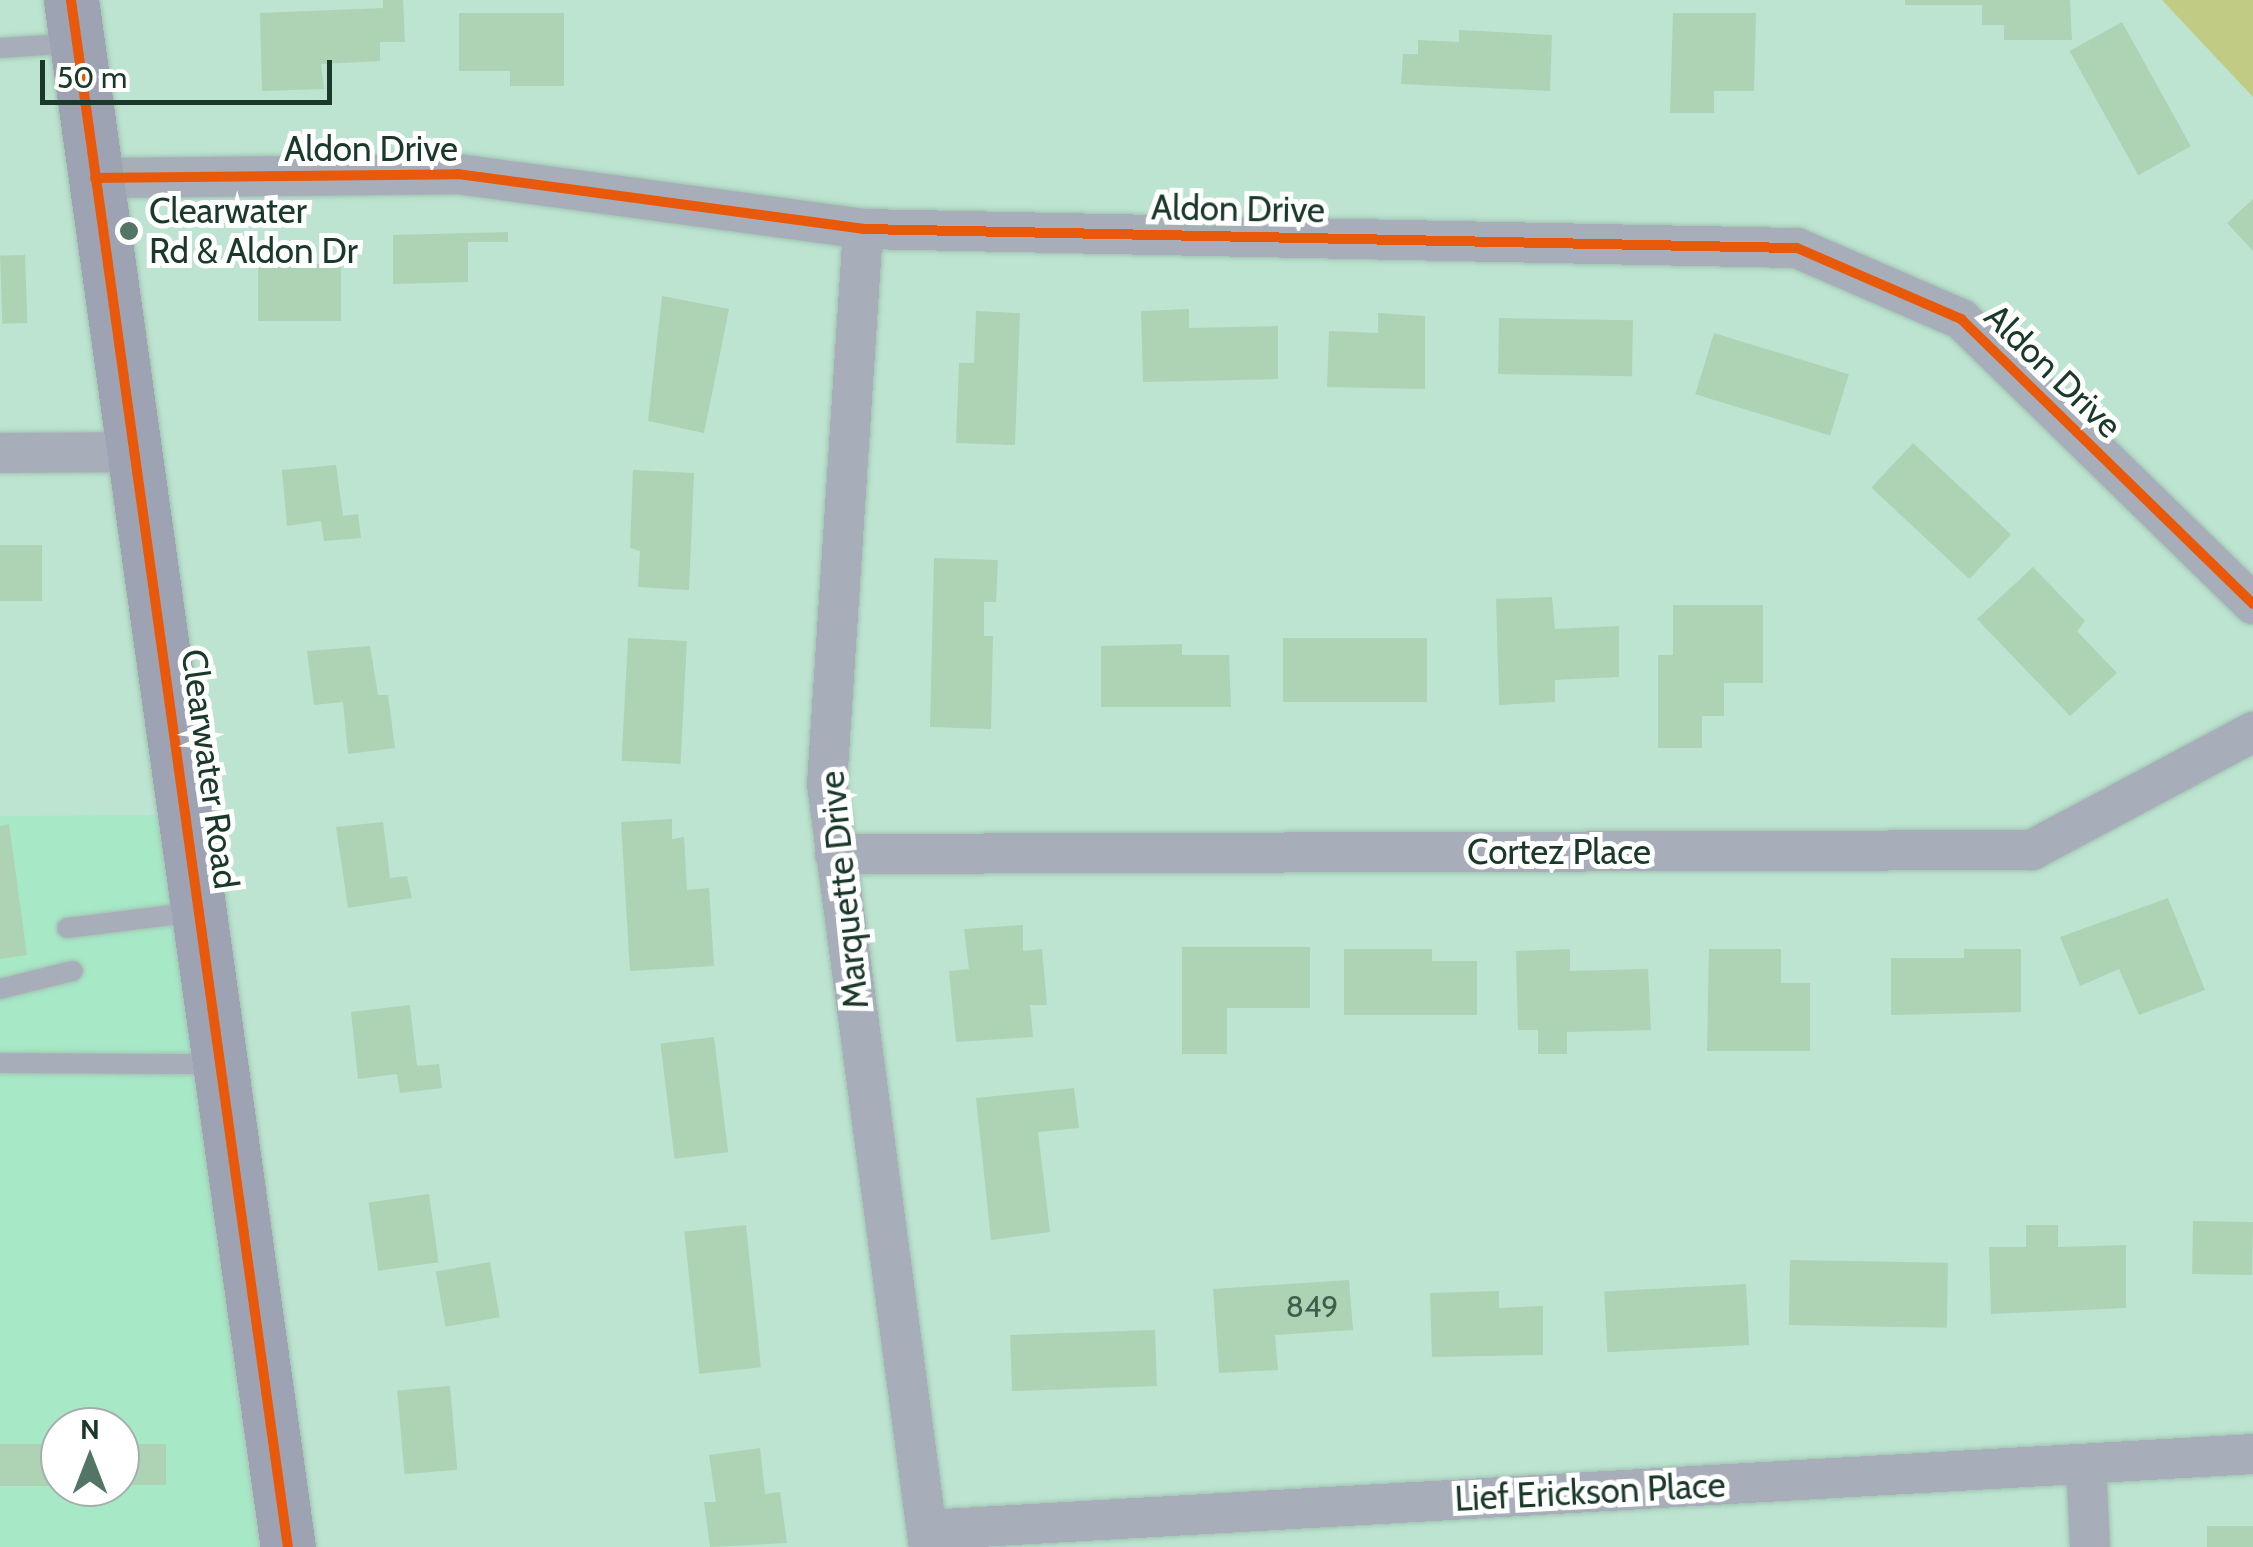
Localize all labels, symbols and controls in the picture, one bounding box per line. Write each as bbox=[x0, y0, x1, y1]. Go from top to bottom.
scale bar bbox=[45, 40, 338, 102]
text: 50 m bbox=[57, 59, 127, 96]
street label: Aldon Drive bbox=[284, 128, 458, 170]
street label: Aldon Drive bbox=[1151, 186, 1325, 232]
place label: Clearwater Rd & Aldon Dr bbox=[149, 190, 358, 272]
marker: Clearwater Rd & Aldon Dr bbox=[118, 220, 140, 242]
street label: Aldon Drive bbox=[1976, 295, 2130, 447]
street label: Clearwater Road bbox=[172, 646, 248, 892]
street label: Marquette Drive bbox=[811, 769, 877, 1011]
street label: Cortez Place bbox=[1467, 831, 1651, 873]
house number: 849 bbox=[1286, 1289, 1338, 1325]
north arrow bbox=[40, 1407, 140, 1507]
text: N bbox=[80, 1412, 100, 1446]
street label: Lief Erickson Place bbox=[1454, 1464, 1726, 1520]

